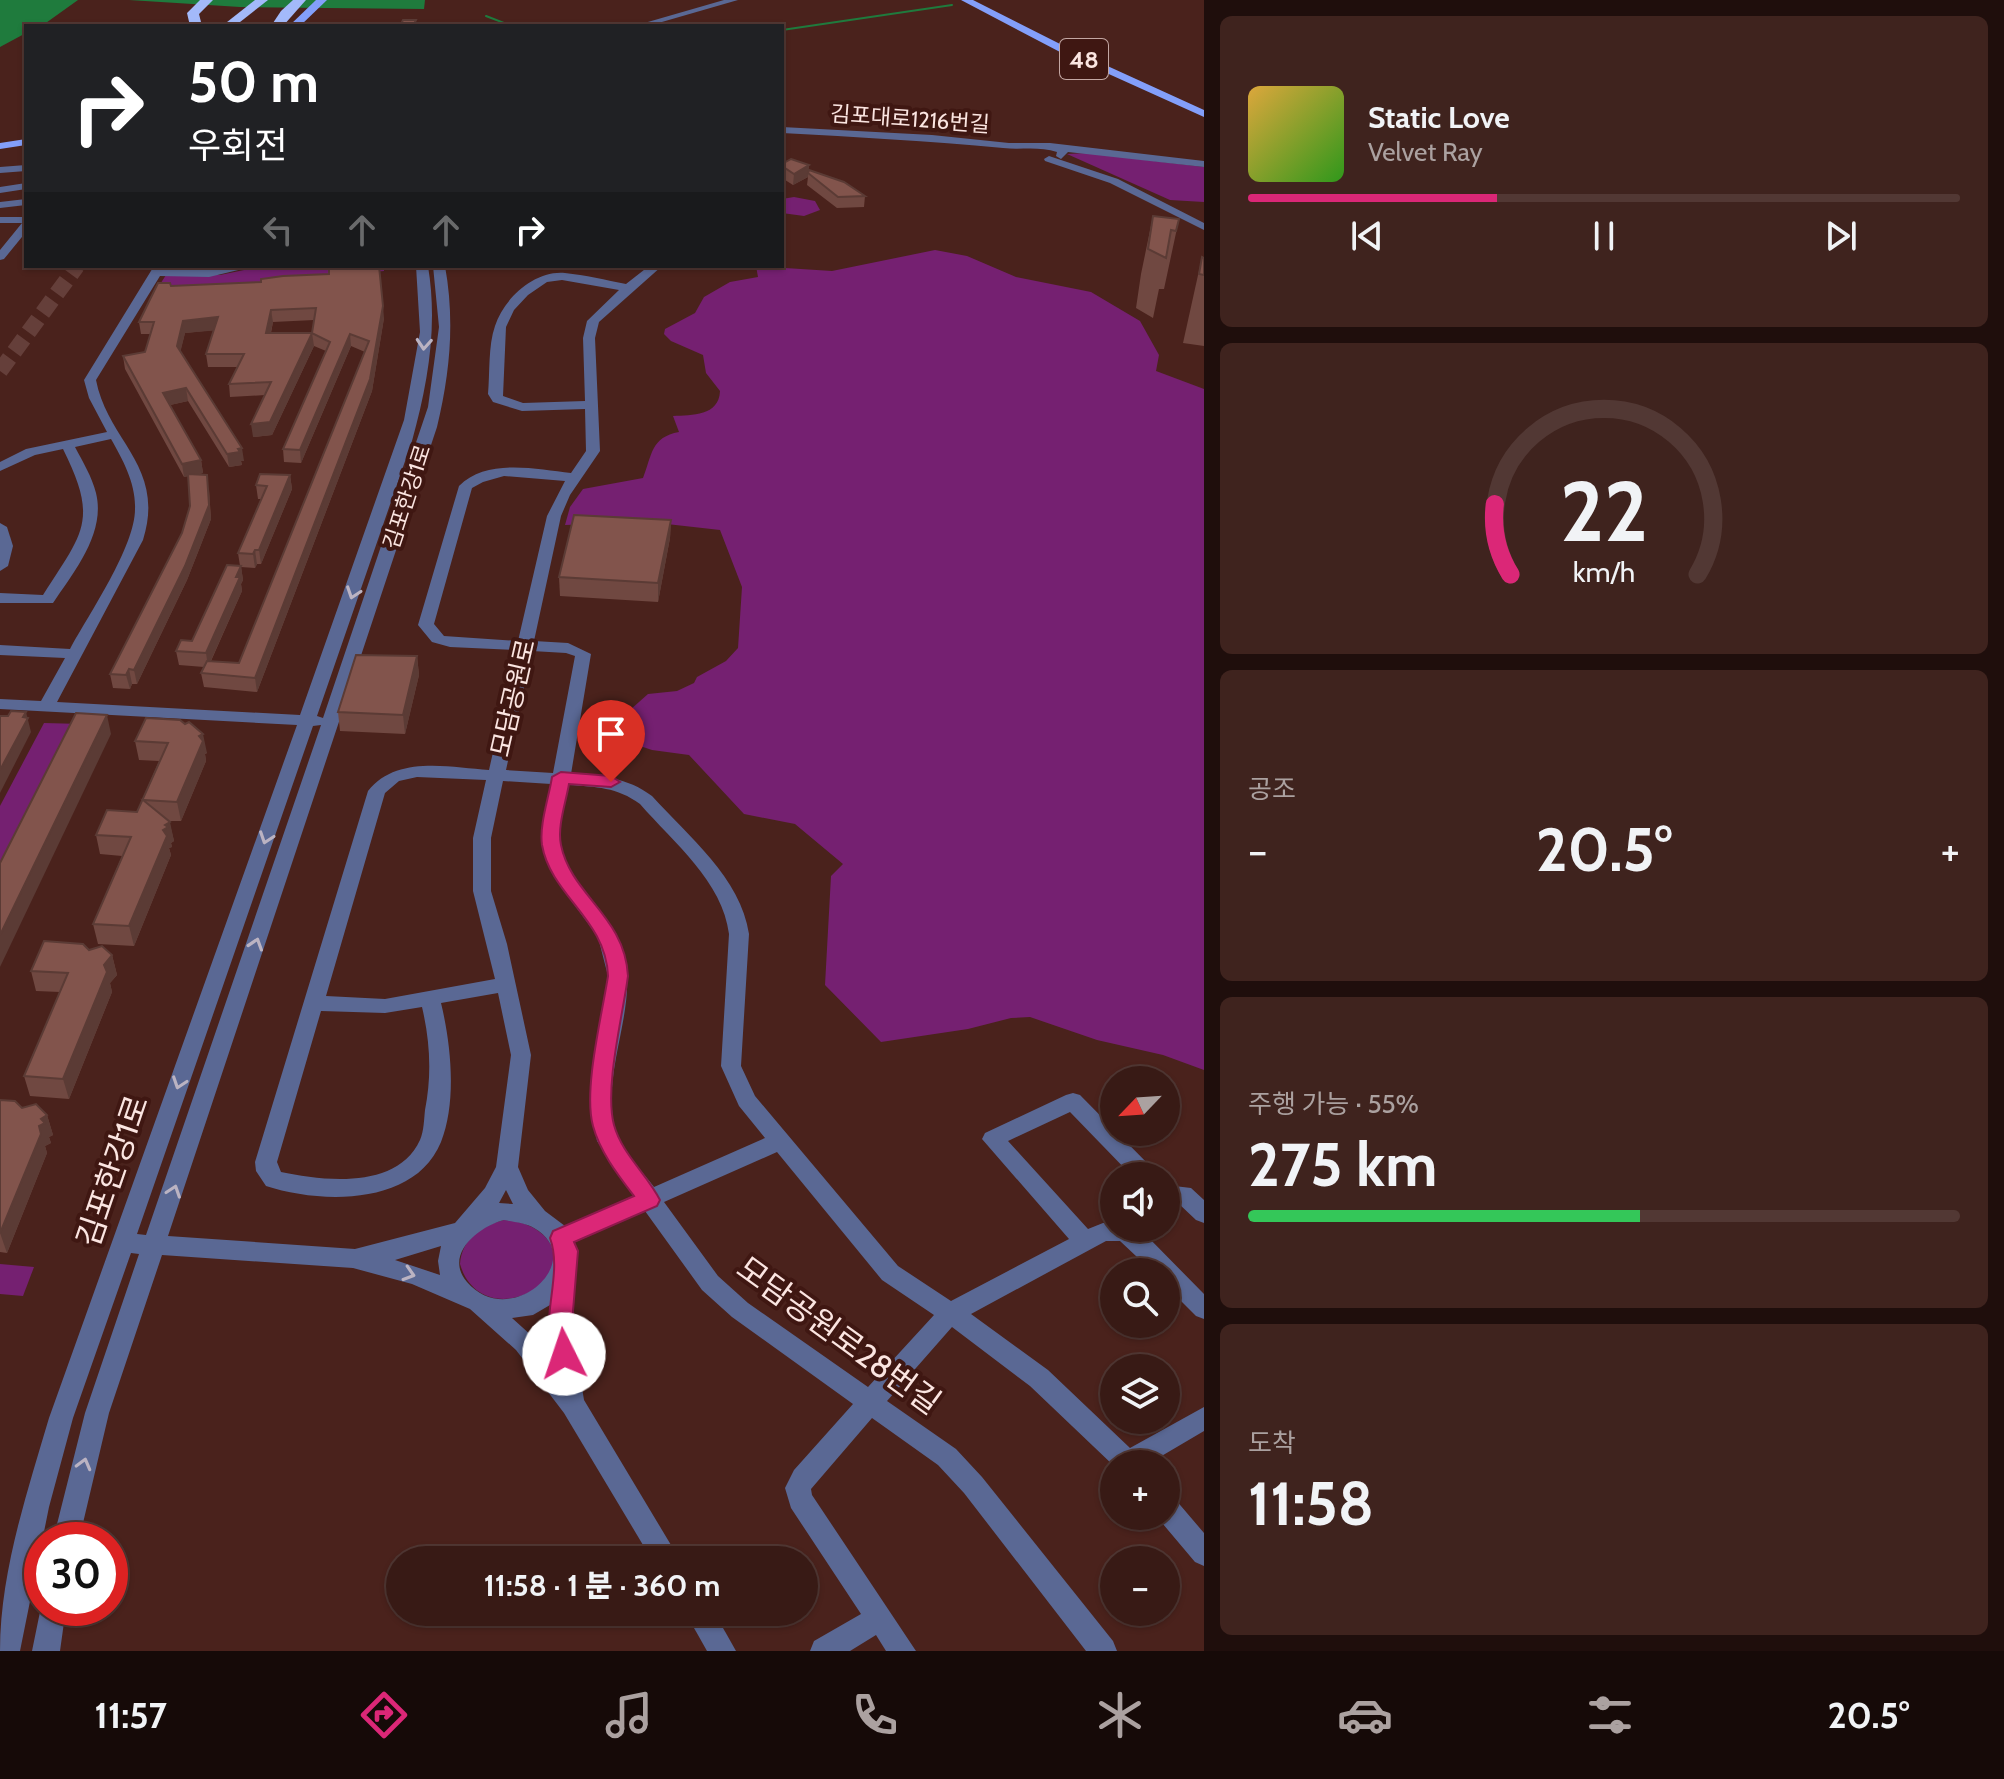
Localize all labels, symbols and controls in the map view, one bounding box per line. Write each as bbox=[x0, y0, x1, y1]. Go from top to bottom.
road number: 48 bbox=[1060, 39, 1108, 79]
text: 50 m bbox=[188, 48, 319, 116]
icon: right bbox=[56, 56, 160, 160]
text: Static Love bbox=[1368, 99, 1510, 136]
street label: 김포대로1216번길 bbox=[829, 100, 991, 138]
text: 우회전 bbox=[188, 123, 287, 167]
text: Velvet Ray bbox=[1368, 136, 1483, 168]
icon: left bbox=[256, 208, 300, 252]
icon: ahead bbox=[340, 208, 384, 252]
icon: ahead bbox=[424, 208, 468, 252]
icon: right bbox=[508, 208, 552, 252]
icon: previous bbox=[1345, 214, 1389, 258]
icon: pause bbox=[1582, 214, 1626, 258]
icon: next bbox=[1819, 214, 1863, 258]
one-way arrow bbox=[416, 338, 433, 351]
street label: 김포한강1로 bbox=[377, 441, 437, 553]
text: 22 bbox=[1560, 460, 1648, 561]
text: km/h bbox=[1573, 554, 1635, 589]
one-way arrow bbox=[346, 585, 362, 599]
street label: 모담공원로 bbox=[484, 636, 542, 760]
pin bbox=[577, 700, 645, 782]
icon: arrive bbox=[589, 712, 633, 756]
text: 공조 bbox=[1248, 773, 1296, 805]
text: 20.5° bbox=[1536, 813, 1672, 886]
text: − bbox=[1248, 824, 1267, 877]
text: + bbox=[1941, 824, 1960, 877]
one-way arrow bbox=[259, 830, 275, 844]
one-way arrow bbox=[247, 938, 263, 952]
north arrow bbox=[1100, 1066, 1180, 1146]
map controls bbox=[1100, 1066, 1180, 1626]
one-way arrow bbox=[172, 1075, 189, 1089]
text: 주행 가능 · 55% bbox=[1248, 1088, 1419, 1120]
street label: 김포한강1로 bbox=[68, 1090, 156, 1252]
text: 275 km bbox=[1248, 1128, 1437, 1201]
button: sound bbox=[1100, 1162, 1180, 1242]
one-way arrow bbox=[164, 1184, 180, 1198]
street label: 모담공원로28번길 bbox=[730, 1248, 948, 1422]
button: search bbox=[1100, 1258, 1180, 1338]
one-way arrow bbox=[401, 1265, 415, 1281]
position arrow bbox=[522, 1312, 606, 1396]
button: layers bbox=[1100, 1354, 1180, 1434]
text: 도착 bbox=[1248, 1427, 1296, 1459]
button: + bbox=[1100, 1450, 1180, 1530]
one-way arrow bbox=[74, 1457, 91, 1471]
text: 11:58 bbox=[1248, 1467, 1374, 1540]
speed limit sign: 30 bbox=[24, 1522, 128, 1626]
button: − bbox=[1100, 1546, 1180, 1626]
text: 11:58 · 1 분 · 360 m bbox=[484, 1567, 720, 1604]
icon: directions bbox=[356, 1687, 412, 1743]
icon: music bbox=[601, 1687, 657, 1743]
icon: phone bbox=[847, 1687, 903, 1743]
icon: climate bbox=[1092, 1687, 1148, 1743]
icon: car bbox=[1337, 1687, 1393, 1743]
icon: filters bbox=[1582, 1687, 1638, 1743]
text: 11:57 bbox=[95, 1693, 167, 1737]
text: 20.5° bbox=[1828, 1693, 1909, 1737]

